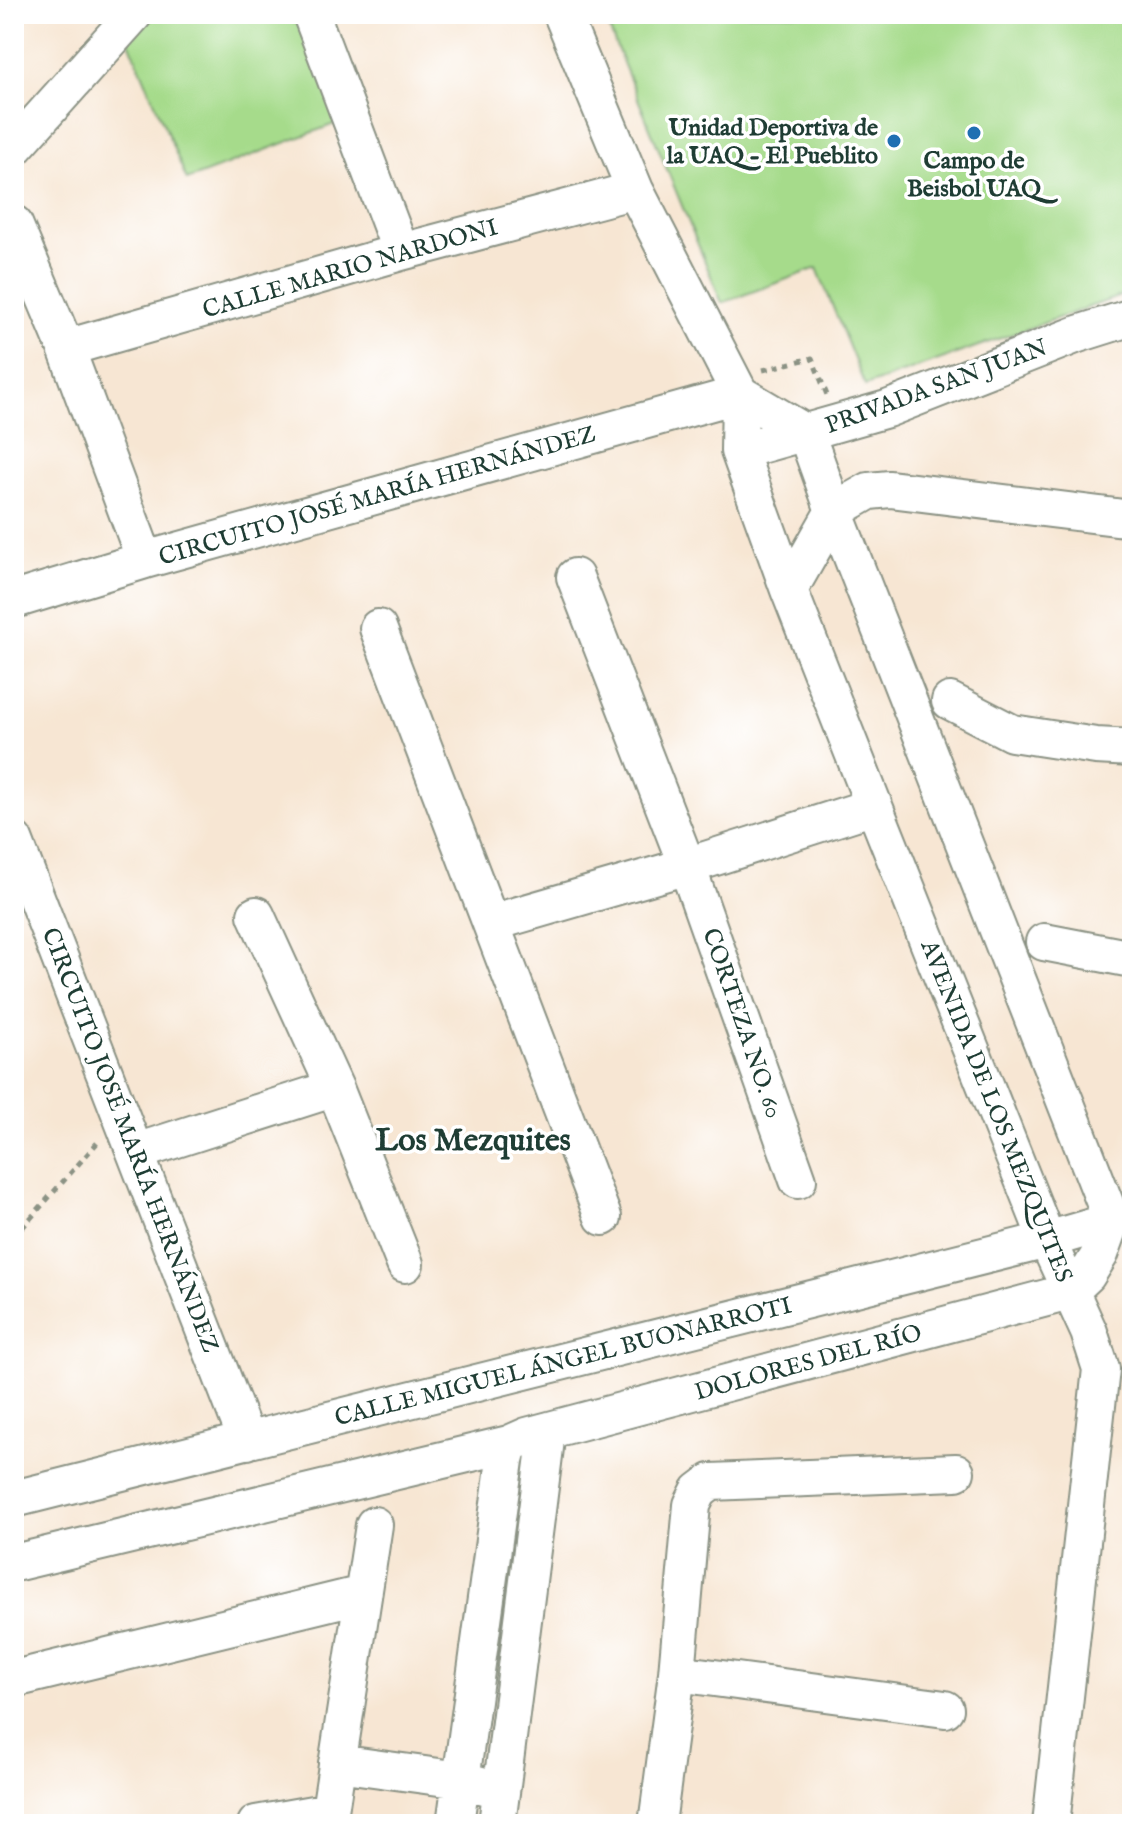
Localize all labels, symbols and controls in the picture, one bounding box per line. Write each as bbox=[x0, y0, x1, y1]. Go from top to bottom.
place label: Unidad Deportiva de la UAQ - El Pueblito bbox=[666, 113, 878, 172]
marker: Campo de Beisbol UAQ bbox=[965, 124, 983, 142]
marker: Unidad Deportiva de la UAQ - El Pueblito bbox=[885, 132, 903, 150]
place label: Campo de Beisbol UAQ bbox=[907, 146, 1058, 205]
street label: CALLE MARIO NARDONI bbox=[199, 212, 502, 327]
street label: PRIVADA SAN JUAN bbox=[821, 333, 1052, 442]
street label: CIRCUITO JOSÉ MARÍA HERNÁNDEZ bbox=[155, 419, 600, 574]
street label: CIRCUITO JOSÉ MARÍA HERNÁNDEZ bbox=[34, 924, 225, 1358]
street label: CORTEZA NO. 60 bbox=[695, 924, 789, 1123]
street label: AVENIDA DE LOS MEZQUITES bbox=[912, 935, 1079, 1287]
district label: Los Mezquites bbox=[375, 1121, 571, 1162]
street label: CALLE MIGUEL ÁNGEL BUONARROTI bbox=[332, 1291, 795, 1434]
street label: DOLORES DEL RÍO bbox=[691, 1318, 925, 1409]

